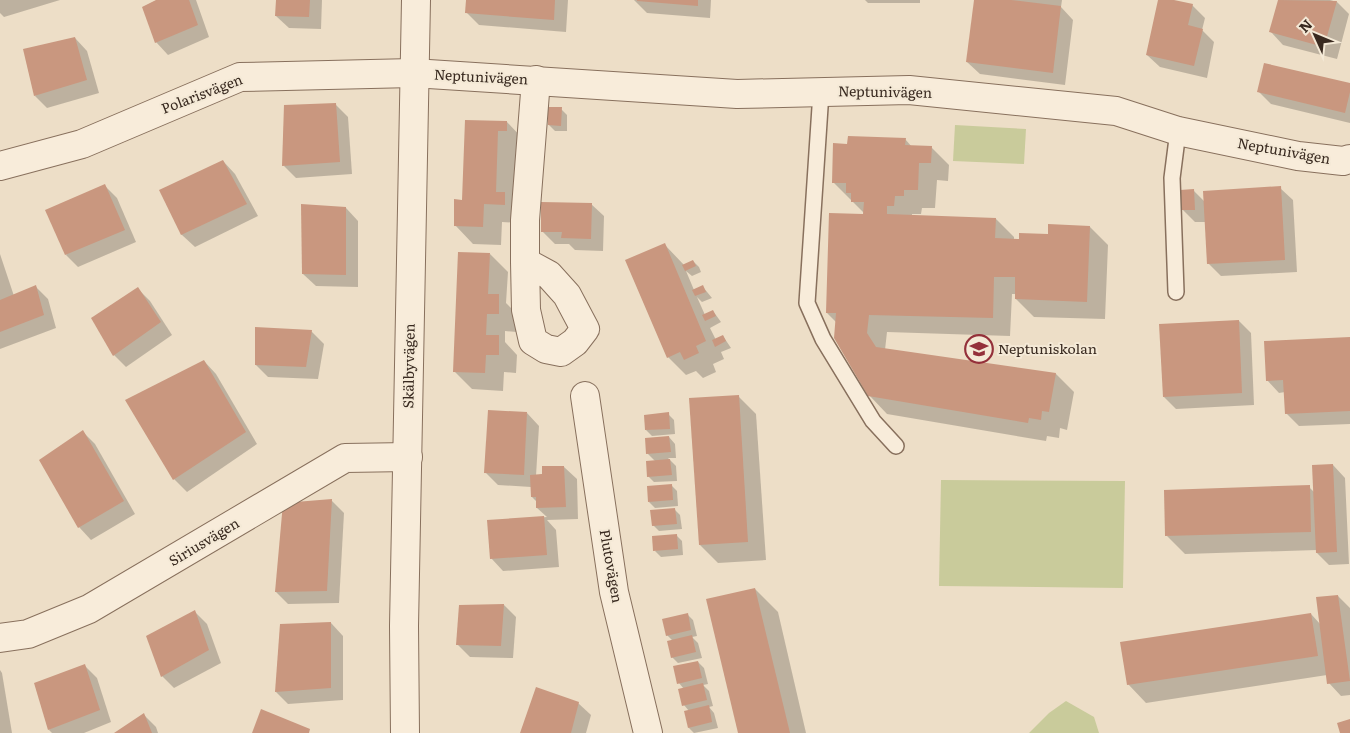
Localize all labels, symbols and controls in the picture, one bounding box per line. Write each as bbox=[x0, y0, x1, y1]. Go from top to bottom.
north arrow bbox=[1290, 10, 1340, 60]
text: N bbox=[1294, 14, 1316, 36]
street label: Neptunivägen bbox=[434, 64, 529, 88]
street label: Polarisvägen bbox=[158, 68, 245, 118]
street label: Neptunivägen bbox=[838, 80, 932, 102]
street label: Neptunivägen bbox=[1236, 132, 1332, 168]
street label: Skälbyvägen bbox=[397, 323, 419, 409]
school or university icon: Neptuniskolan bbox=[964, 334, 994, 364]
place label: Neptuniskolan bbox=[998, 338, 1097, 358]
street label: Siriusvägen bbox=[165, 512, 242, 570]
street label: Plutovägen bbox=[596, 527, 628, 604]

